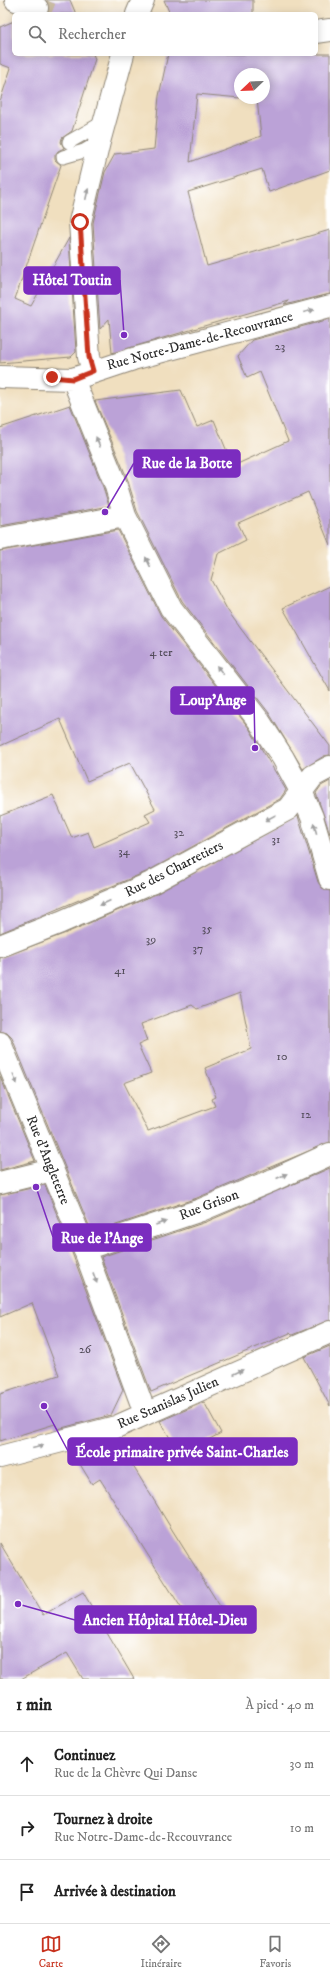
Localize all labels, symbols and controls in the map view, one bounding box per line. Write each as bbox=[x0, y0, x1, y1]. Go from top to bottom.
search box bbox=[12, 12, 318, 56]
icon: search bbox=[26, 23, 48, 45]
text: Rechercher bbox=[58, 25, 126, 44]
north arrow bbox=[234, 68, 270, 104]
one-way arrow bbox=[84, 187, 90, 200]
route start bbox=[71, 213, 89, 231]
callout: Hôtel Toutin bbox=[24, 267, 120, 294]
text: Hôtel Toutin bbox=[32, 271, 112, 290]
street label: Rue Notre-Dame-de-Recouvrance bbox=[105, 307, 295, 375]
one-way arrow bbox=[303, 308, 315, 314]
house number: 23 bbox=[275, 339, 285, 354]
route end bbox=[43, 368, 61, 386]
one-way arrow bbox=[95, 436, 101, 448]
callout: Rue de la Botte bbox=[134, 450, 240, 477]
text: Rue de la Botte bbox=[142, 454, 233, 473]
one-way arrow bbox=[145, 557, 151, 568]
house number: 4 ter bbox=[150, 645, 173, 660]
one-way arrow bbox=[215, 665, 224, 676]
callout: Loup'Ange bbox=[171, 687, 254, 714]
text: Loup'Ange bbox=[179, 691, 247, 710]
one-way arrow bbox=[264, 815, 276, 822]
one-way arrow bbox=[312, 822, 318, 834]
house number: 32 bbox=[174, 825, 184, 840]
house number: 31 bbox=[272, 832, 280, 847]
street label: Rue des Charretiers bbox=[122, 836, 226, 902]
house number: 34 bbox=[118, 844, 131, 859]
one-way arrow bbox=[99, 900, 110, 906]
house number: 35 bbox=[202, 921, 212, 936]
house number: 39 bbox=[146, 932, 156, 947]
house number: 37 bbox=[193, 941, 203, 956]
house number: 41 bbox=[114, 963, 126, 978]
house number: 10 bbox=[277, 1049, 287, 1064]
one-way arrow bbox=[12, 1074, 18, 1086]
house number: 12 bbox=[301, 1107, 311, 1122]
street label: Rue d'Angleterre bbox=[22, 1113, 74, 1207]
one-way arrow bbox=[276, 1173, 288, 1179]
street label: Rue Grison bbox=[177, 1185, 242, 1225]
one-way arrow bbox=[155, 1220, 167, 1226]
callout: Rue de l'Ange bbox=[53, 1224, 151, 1251]
text: Rue de l'Ange bbox=[61, 1229, 144, 1248]
one-way arrow bbox=[92, 1272, 98, 1284]
house number: 26 bbox=[79, 1342, 92, 1357]
one-way arrow bbox=[232, 1369, 244, 1375]
street label: Rue Stanislas Julien bbox=[115, 1372, 222, 1433]
callout: École primaire privée Saint-Charles bbox=[68, 1438, 297, 1465]
text: École primaire privée Saint-Charles bbox=[76, 1442, 288, 1462]
one-way arrow bbox=[32, 1444, 44, 1450]
callout: Ancien Hôpital Hôtel-Dieu bbox=[75, 1606, 256, 1633]
text: Ancien Hôpital Hôtel-Dieu bbox=[82, 1611, 248, 1630]
text: 1 min bbox=[16, 1694, 52, 1716]
text: À pied · 40 m bbox=[245, 1697, 314, 1713]
text: Continuez bbox=[54, 1746, 115, 1765]
icon: ahead bbox=[16, 1753, 38, 1775]
text: 30 m bbox=[290, 1756, 314, 1772]
text: Rue de la Chèvre Qui Danse bbox=[54, 1765, 197, 1781]
text: Tournez à droite bbox=[54, 1810, 152, 1829]
icon: right bbox=[16, 1817, 38, 1839]
text: 10 m bbox=[290, 1820, 314, 1836]
text: Rue Notre-Dame-de-Recouvrance bbox=[54, 1829, 232, 1845]
icon: arrive bbox=[16, 1881, 38, 1903]
text: Arrivée à destination bbox=[54, 1882, 176, 1901]
tab: Carte bbox=[39, 1933, 63, 1971]
tab: Itinéraire bbox=[141, 1933, 182, 1971]
tab: Favoris bbox=[259, 1933, 291, 1971]

